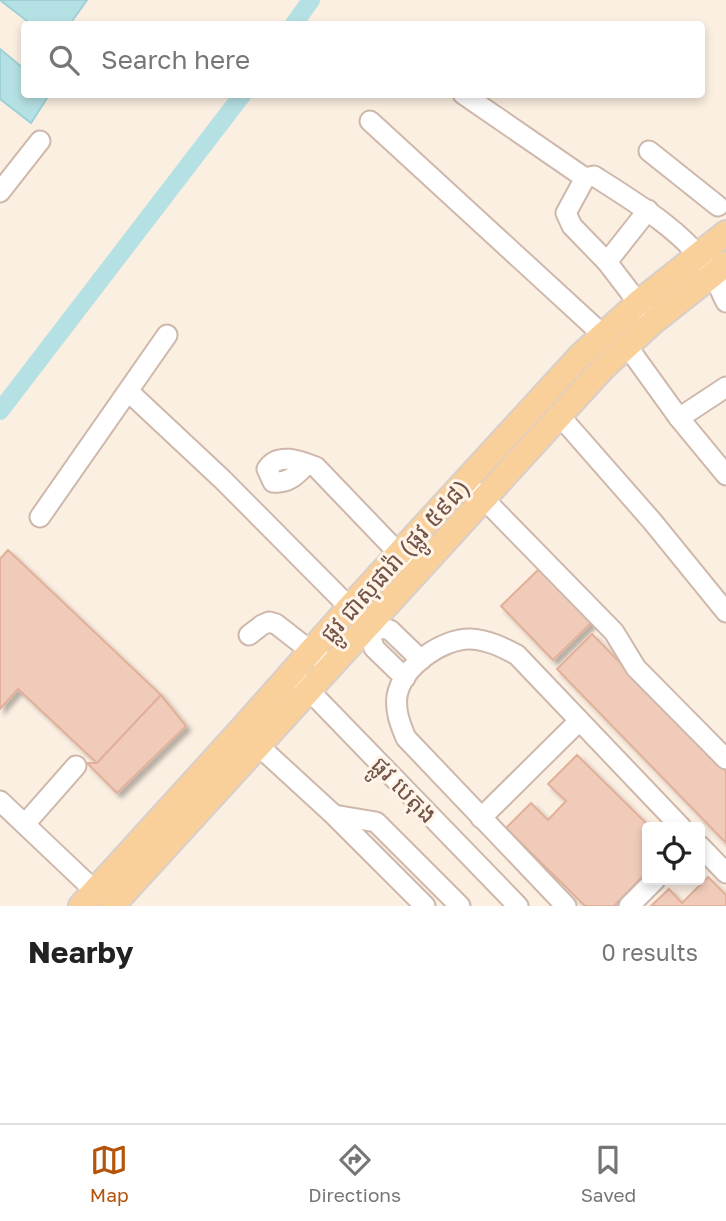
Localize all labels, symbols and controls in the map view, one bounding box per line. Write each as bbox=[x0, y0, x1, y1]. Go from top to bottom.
search box bbox=[21, 21, 705, 98]
icon: search bbox=[45, 41, 83, 79]
text: Search here bbox=[101, 44, 250, 75]
street label: ផ្លូវ ជាសុផារ៉ា (ផ្លូវ ៥៩៨) bbox=[313, 472, 482, 654]
street label: ផ្លូវ បេតុង bbox=[360, 750, 444, 835]
map controls bbox=[642, 822, 705, 885]
button: locate bbox=[642, 822, 705, 885]
text: Nearby bbox=[28, 934, 133, 970]
text: 0 results bbox=[602, 938, 698, 966]
tab: Map bbox=[90, 1141, 129, 1206]
tab: Directions bbox=[308, 1141, 401, 1206]
tab: Saved bbox=[581, 1141, 636, 1206]

